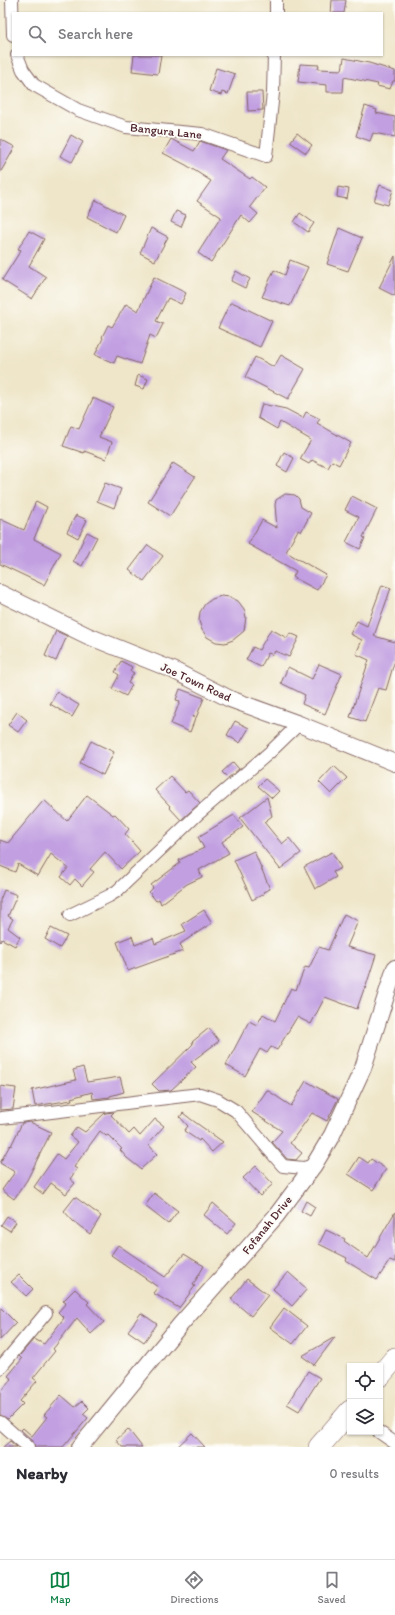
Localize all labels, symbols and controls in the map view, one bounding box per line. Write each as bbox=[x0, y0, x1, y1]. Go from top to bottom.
search box bbox=[12, 12, 383, 56]
icon: search bbox=[26, 23, 48, 45]
text: Search here bbox=[58, 25, 133, 43]
street label: Bangura Lane bbox=[130, 120, 203, 142]
street label: Joe Town Road bbox=[158, 660, 234, 705]
street label: Fofanah Drive bbox=[239, 1193, 295, 1257]
map controls bbox=[347, 1363, 383, 1435]
button: locate bbox=[347, 1363, 383, 1399]
button: layers bbox=[347, 1399, 383, 1435]
text: Nearby bbox=[16, 1463, 68, 1483]
text: 0 results bbox=[329, 1466, 379, 1481]
tab: Map bbox=[49, 1569, 71, 1606]
tab: Directions bbox=[170, 1569, 219, 1606]
tab: Saved bbox=[317, 1569, 346, 1606]

